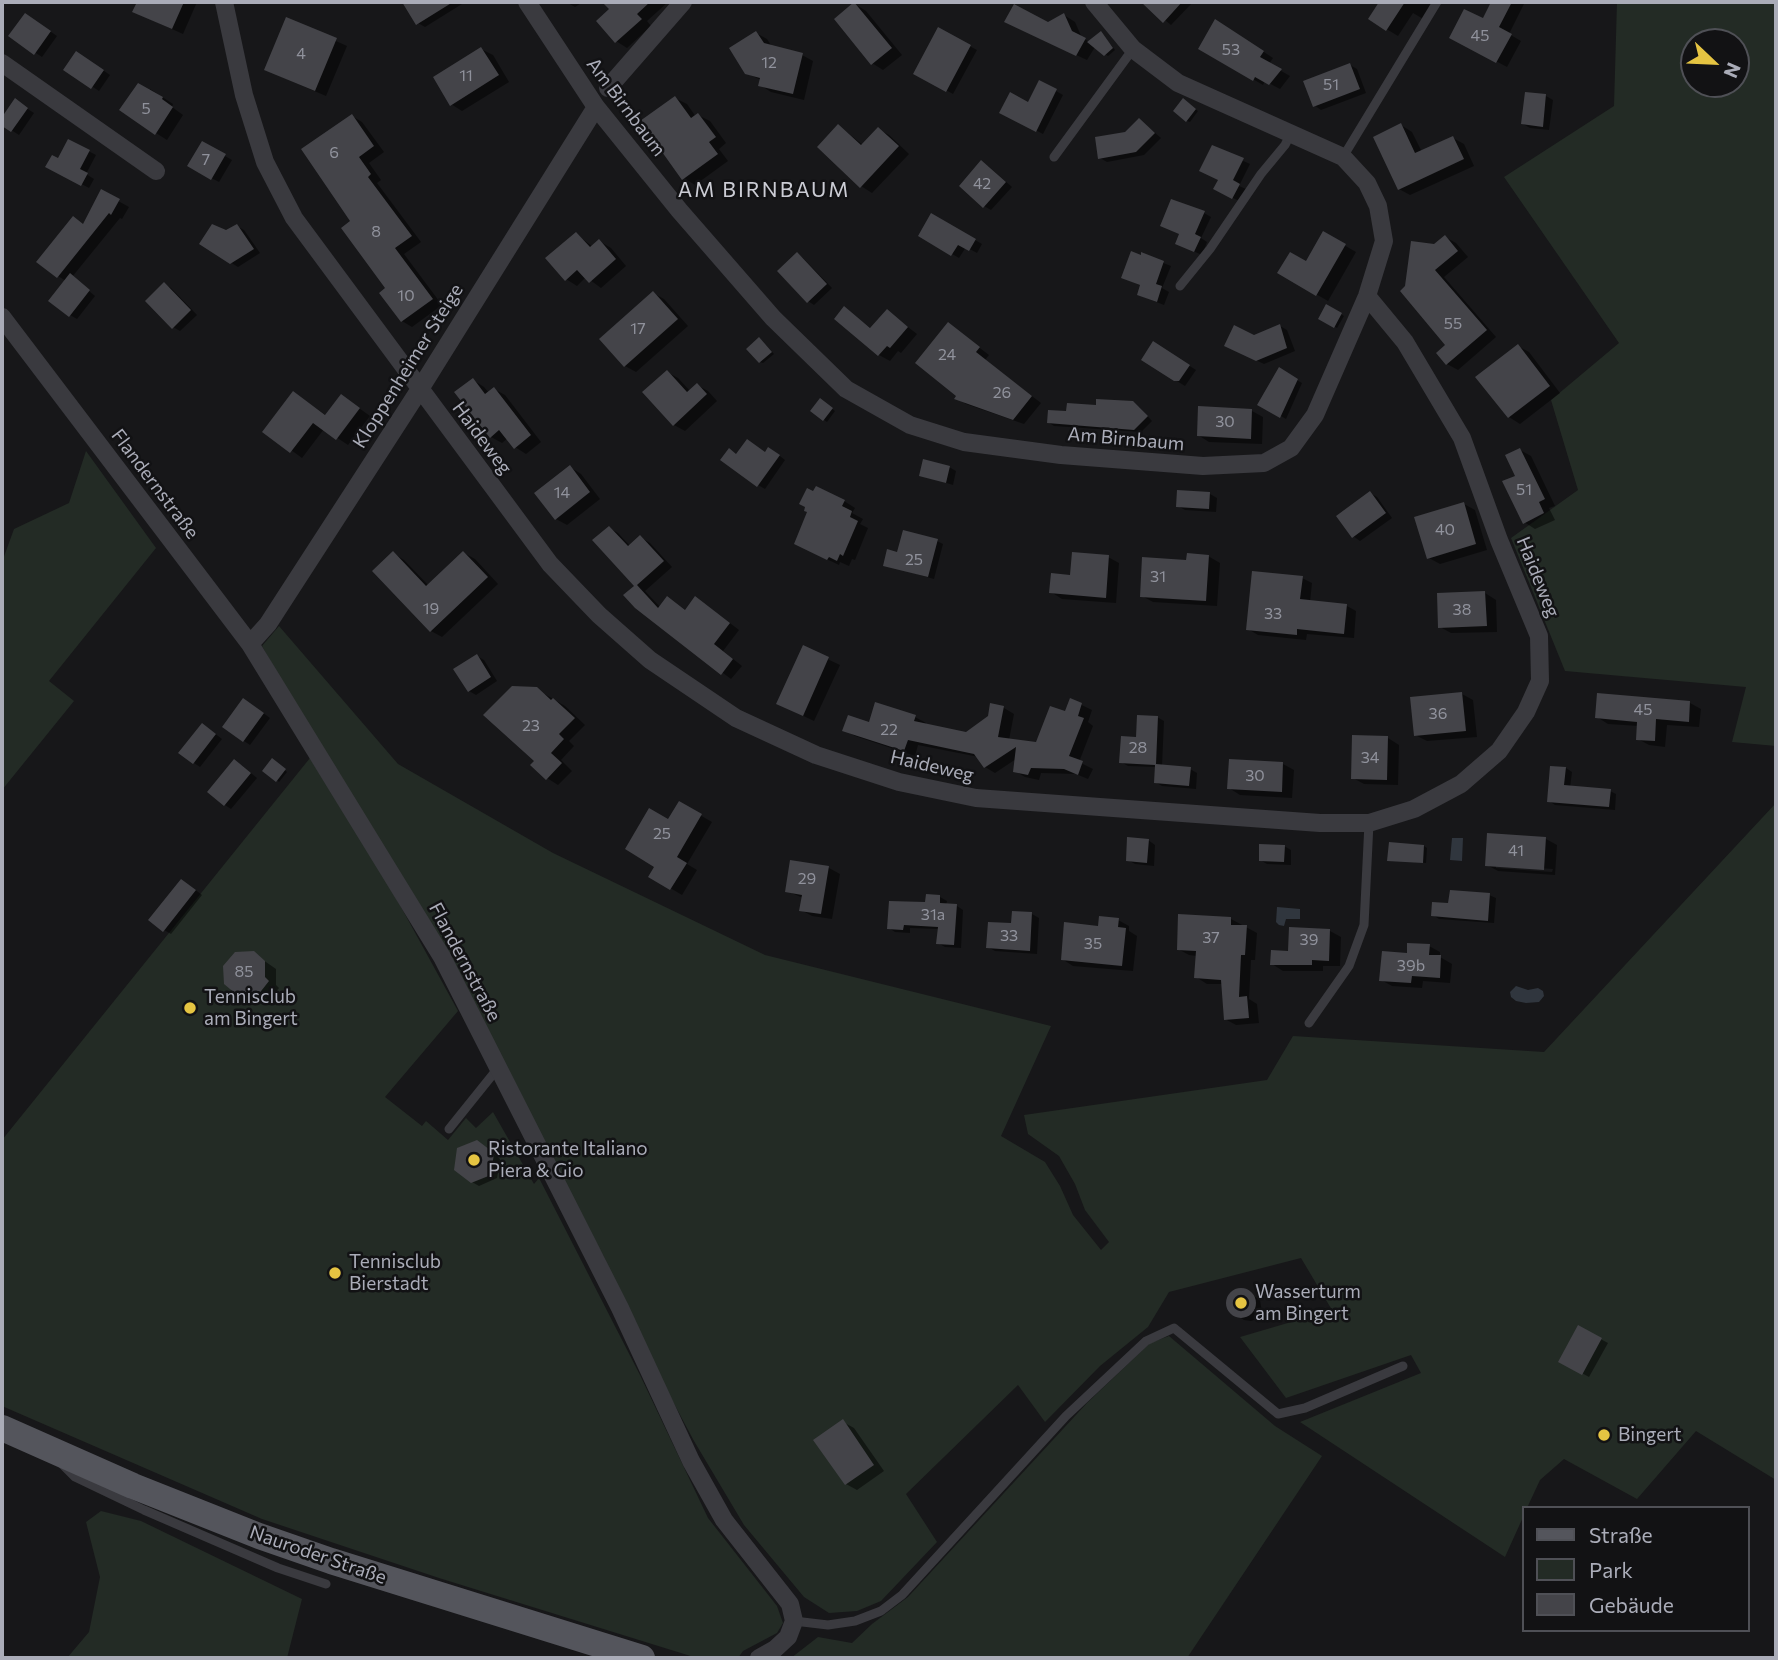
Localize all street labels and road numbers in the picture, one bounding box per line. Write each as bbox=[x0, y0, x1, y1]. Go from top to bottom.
street label: Am Birnbaum bbox=[582, 53, 670, 161]
street label: Kloppenheimer Steige bbox=[348, 280, 468, 452]
street label: Haideweg bbox=[447, 397, 517, 479]
street label: Am Birnbaum bbox=[1067, 423, 1185, 455]
street label: Flandernstraße bbox=[106, 425, 204, 543]
street label: Haideweg bbox=[1512, 533, 1564, 621]
street label: Haideweg bbox=[888, 745, 976, 787]
street label: Flandernstraße bbox=[424, 899, 506, 1025]
street label: Nauroder Straße bbox=[247, 1521, 389, 1589]

